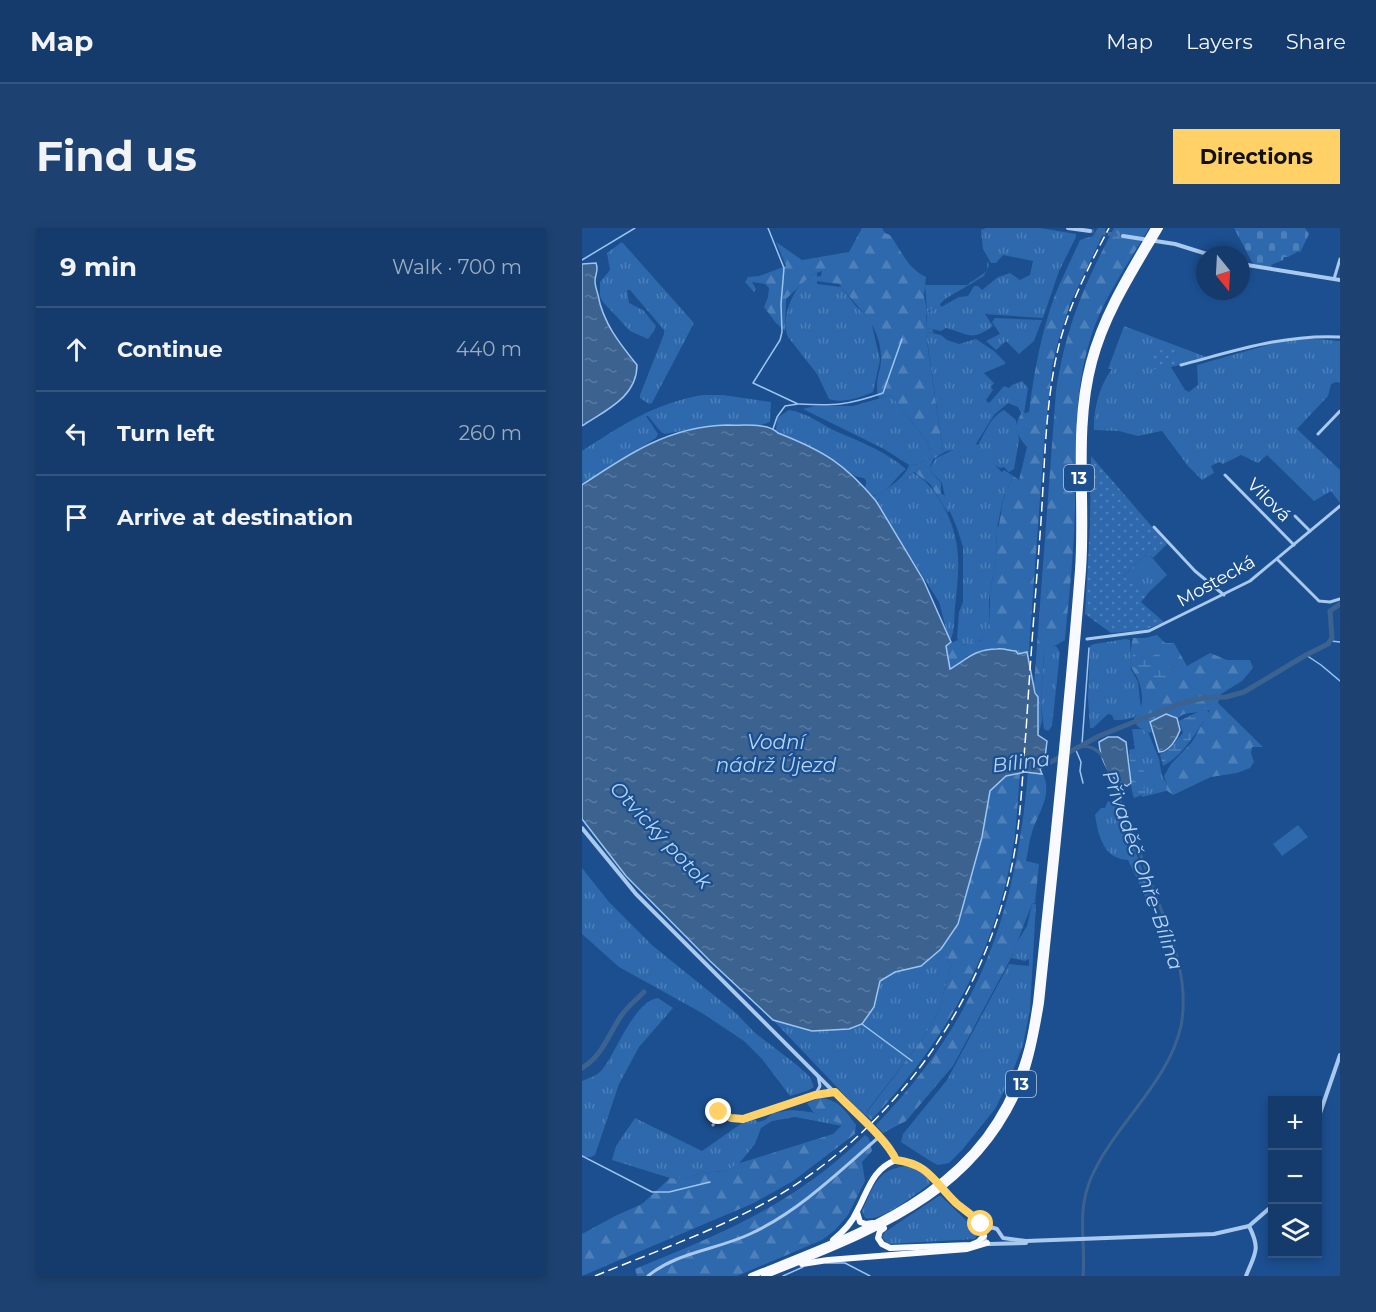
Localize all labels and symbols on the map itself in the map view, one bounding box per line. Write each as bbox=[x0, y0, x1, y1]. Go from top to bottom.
north arrow bbox=[1196, 246, 1250, 300]
road number: 13 bbox=[1064, 465, 1094, 491]
street label: Vilová bbox=[1242, 473, 1296, 527]
street label: Mostecká bbox=[1173, 550, 1259, 612]
water label: Vodní nádrž Újezd bbox=[716, 730, 837, 777]
water label: Bílina bbox=[991, 747, 1051, 777]
water label: Přivaděč Ohře-Bílina bbox=[1098, 767, 1188, 973]
water label: Otvický potok bbox=[605, 776, 718, 894]
road number: 13 bbox=[1006, 1071, 1036, 1097]
route end bbox=[705, 1098, 731, 1124]
route start bbox=[967, 1210, 993, 1236]

